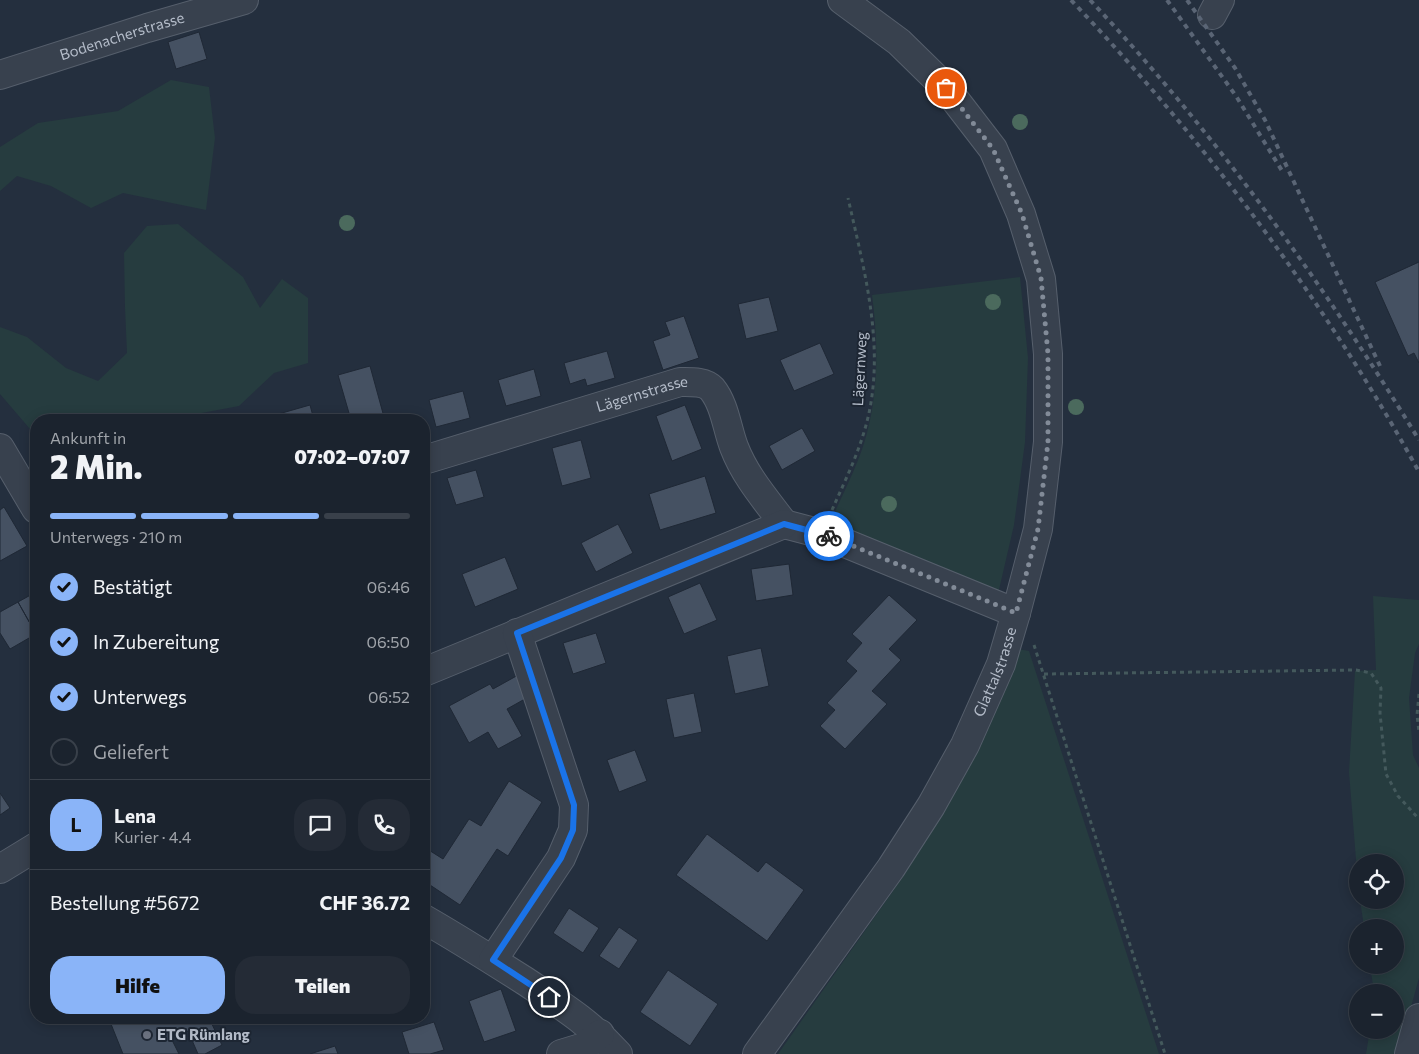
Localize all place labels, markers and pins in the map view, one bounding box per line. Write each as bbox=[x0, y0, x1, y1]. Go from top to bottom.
pin bbox=[925, 67, 967, 109]
pin bbox=[528, 976, 570, 1018]
place label: ETG Rümlang bbox=[157, 1025, 250, 1043]
marker: ETG Rümlang bbox=[141, 1029, 153, 1041]

